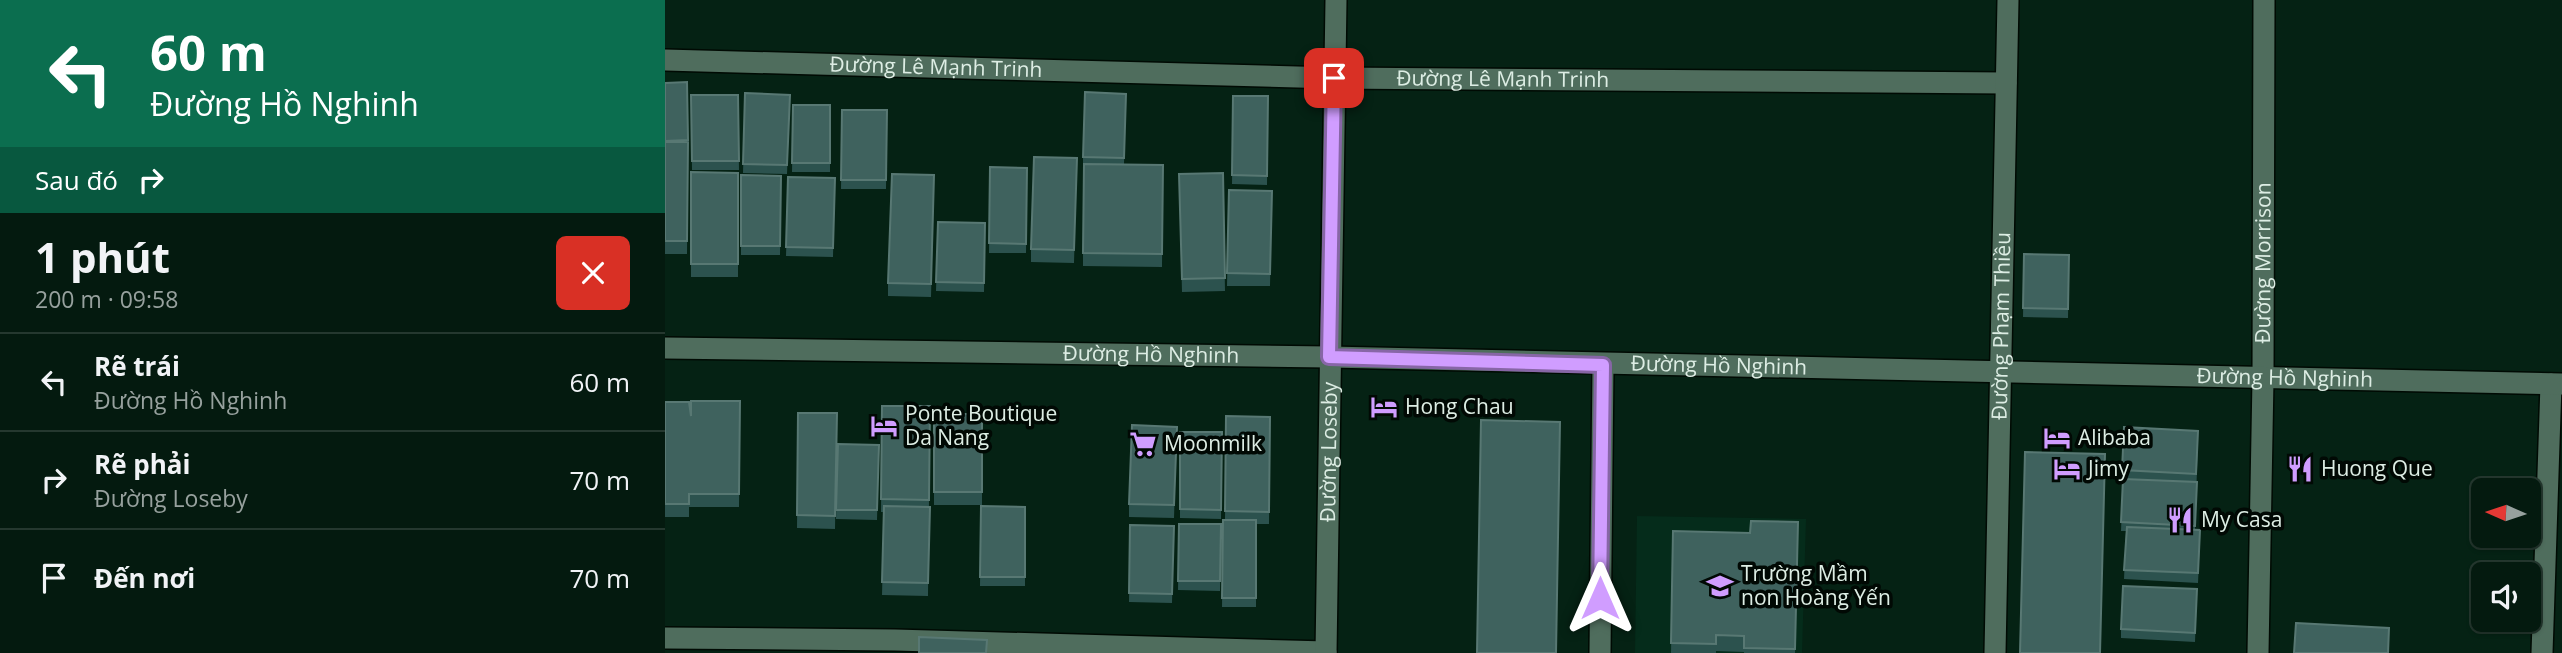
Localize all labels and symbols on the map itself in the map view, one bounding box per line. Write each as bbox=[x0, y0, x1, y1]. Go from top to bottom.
pin bbox=[1304, 48, 1364, 108]
street label: Đường Lê Mạnh Trinh bbox=[829, 49, 1043, 83]
street label: Đường Lê Mạnh Trinh bbox=[1396, 63, 1609, 93]
street label: Đường Morrison bbox=[2248, 182, 2277, 344]
street label: Đường Phạm Thiều bbox=[1985, 232, 2016, 420]
street label: Đường Hồ Nghinh bbox=[1063, 338, 1239, 369]
street label: Đường Hồ Nghinh bbox=[1630, 349, 1807, 380]
street label: Đường Hồ Nghinh bbox=[2196, 361, 2373, 393]
street label: Đường Loseby bbox=[1313, 381, 1343, 523]
hotel icon: Hong Chau bbox=[1369, 392, 1399, 422]
place label: Hong Chau bbox=[1405, 392, 1514, 420]
place label: Ponte Boutique Da Nang bbox=[905, 399, 1057, 451]
hotel icon: Ponte Boutique Da Nang bbox=[869, 411, 899, 441]
hotel icon: Alibaba bbox=[2042, 423, 2072, 453]
place label: Alibaba bbox=[2078, 423, 2151, 451]
supermarket icon: Moonmilk bbox=[1128, 429, 1158, 459]
place label: Moonmilk bbox=[1164, 429, 1262, 457]
hotel icon: Jimy bbox=[2052, 454, 2082, 484]
place label: Jimy bbox=[2086, 454, 2129, 482]
restaurant icon: Huong Que bbox=[2285, 454, 2315, 484]
place label: Huong Que bbox=[2321, 454, 2433, 482]
north arrow bbox=[2471, 478, 2541, 548]
restaurant icon: My Casa bbox=[2165, 505, 2195, 535]
place label: My Casa bbox=[2201, 505, 2282, 533]
place label: Trường Mầm non Hoàng Yến bbox=[1741, 559, 1891, 611]
position arrow bbox=[1563, 561, 1637, 635]
school or university icon: Trường Mầm non Hoàng Yến bbox=[1705, 571, 1735, 601]

